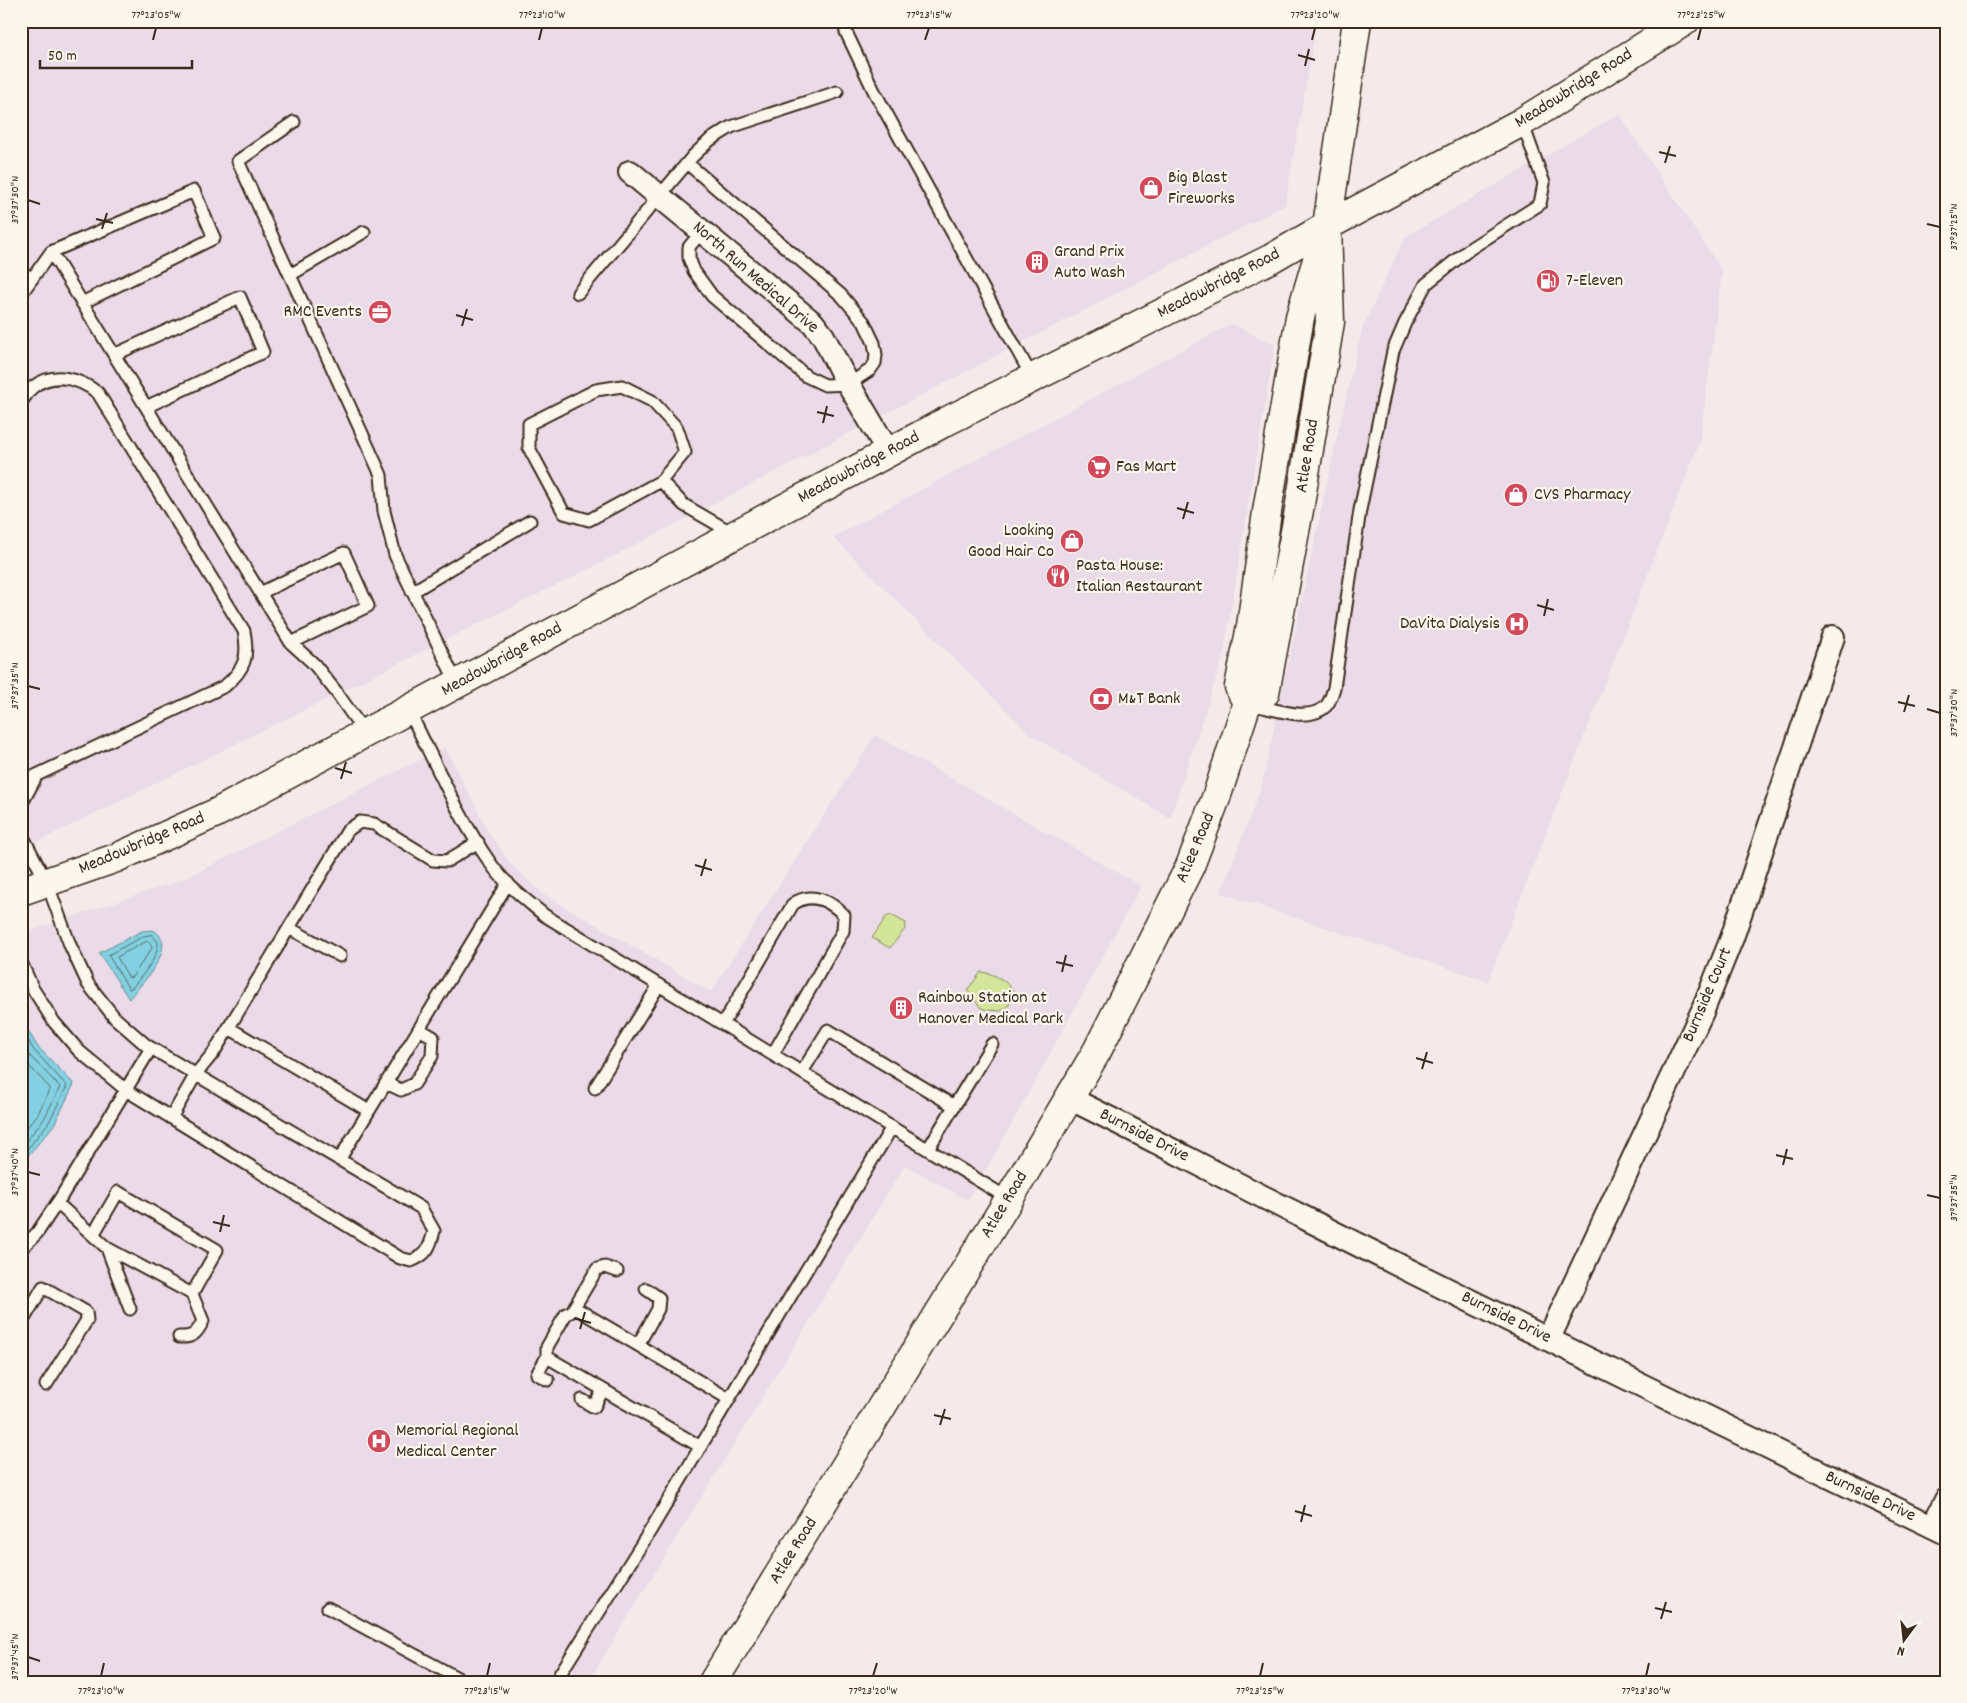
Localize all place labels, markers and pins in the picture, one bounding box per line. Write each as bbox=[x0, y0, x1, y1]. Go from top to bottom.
place label: Big Blast Fireworks bbox=[1168, 166, 1235, 212]
shop icon: Big Blast Fireworks bbox=[1138, 175, 1164, 201]
place label: Grand Prix Auto Wash bbox=[1054, 240, 1125, 286]
building icon: Grand Prix Auto Wash bbox=[1024, 249, 1050, 275]
fuel station icon: 7-Eleven bbox=[1535, 268, 1561, 294]
place label: 7-Eleven bbox=[1566, 269, 1623, 294]
office icon: RMC Events bbox=[367, 299, 393, 325]
place label: RMC Events bbox=[284, 300, 362, 325]
supermarket icon: Fas Mart bbox=[1086, 454, 1112, 480]
place label: Fas Mart bbox=[1116, 455, 1177, 480]
shop icon: CVS Pharmacy bbox=[1503, 482, 1529, 508]
place label: CVS Pharmacy bbox=[1534, 483, 1631, 508]
place label: Looking Good Hair Co bbox=[968, 519, 1054, 565]
shop icon: Looking Good Hair Co bbox=[1059, 528, 1085, 554]
place label: Pasta House: Italian Restaurant bbox=[1076, 554, 1203, 600]
restaurant icon: Pasta House: Italian Restaurant bbox=[1045, 563, 1071, 589]
hospital icon: DaVita Dialysis bbox=[1504, 611, 1530, 637]
place label: DaVita Dialysis bbox=[1400, 612, 1500, 637]
bank icon: M&T Bank bbox=[1088, 686, 1114, 712]
place label: M&T Bank bbox=[1118, 687, 1180, 712]
place label: Rainbow Station at Hanover Medical Park bbox=[918, 986, 1063, 1032]
building icon: Rainbow Station at Hanover Medical Park bbox=[888, 995, 914, 1021]
place label: Memorial Regional Medical Center bbox=[396, 1419, 519, 1465]
hospital icon: Memorial Regional Medical Center bbox=[366, 1428, 392, 1454]

